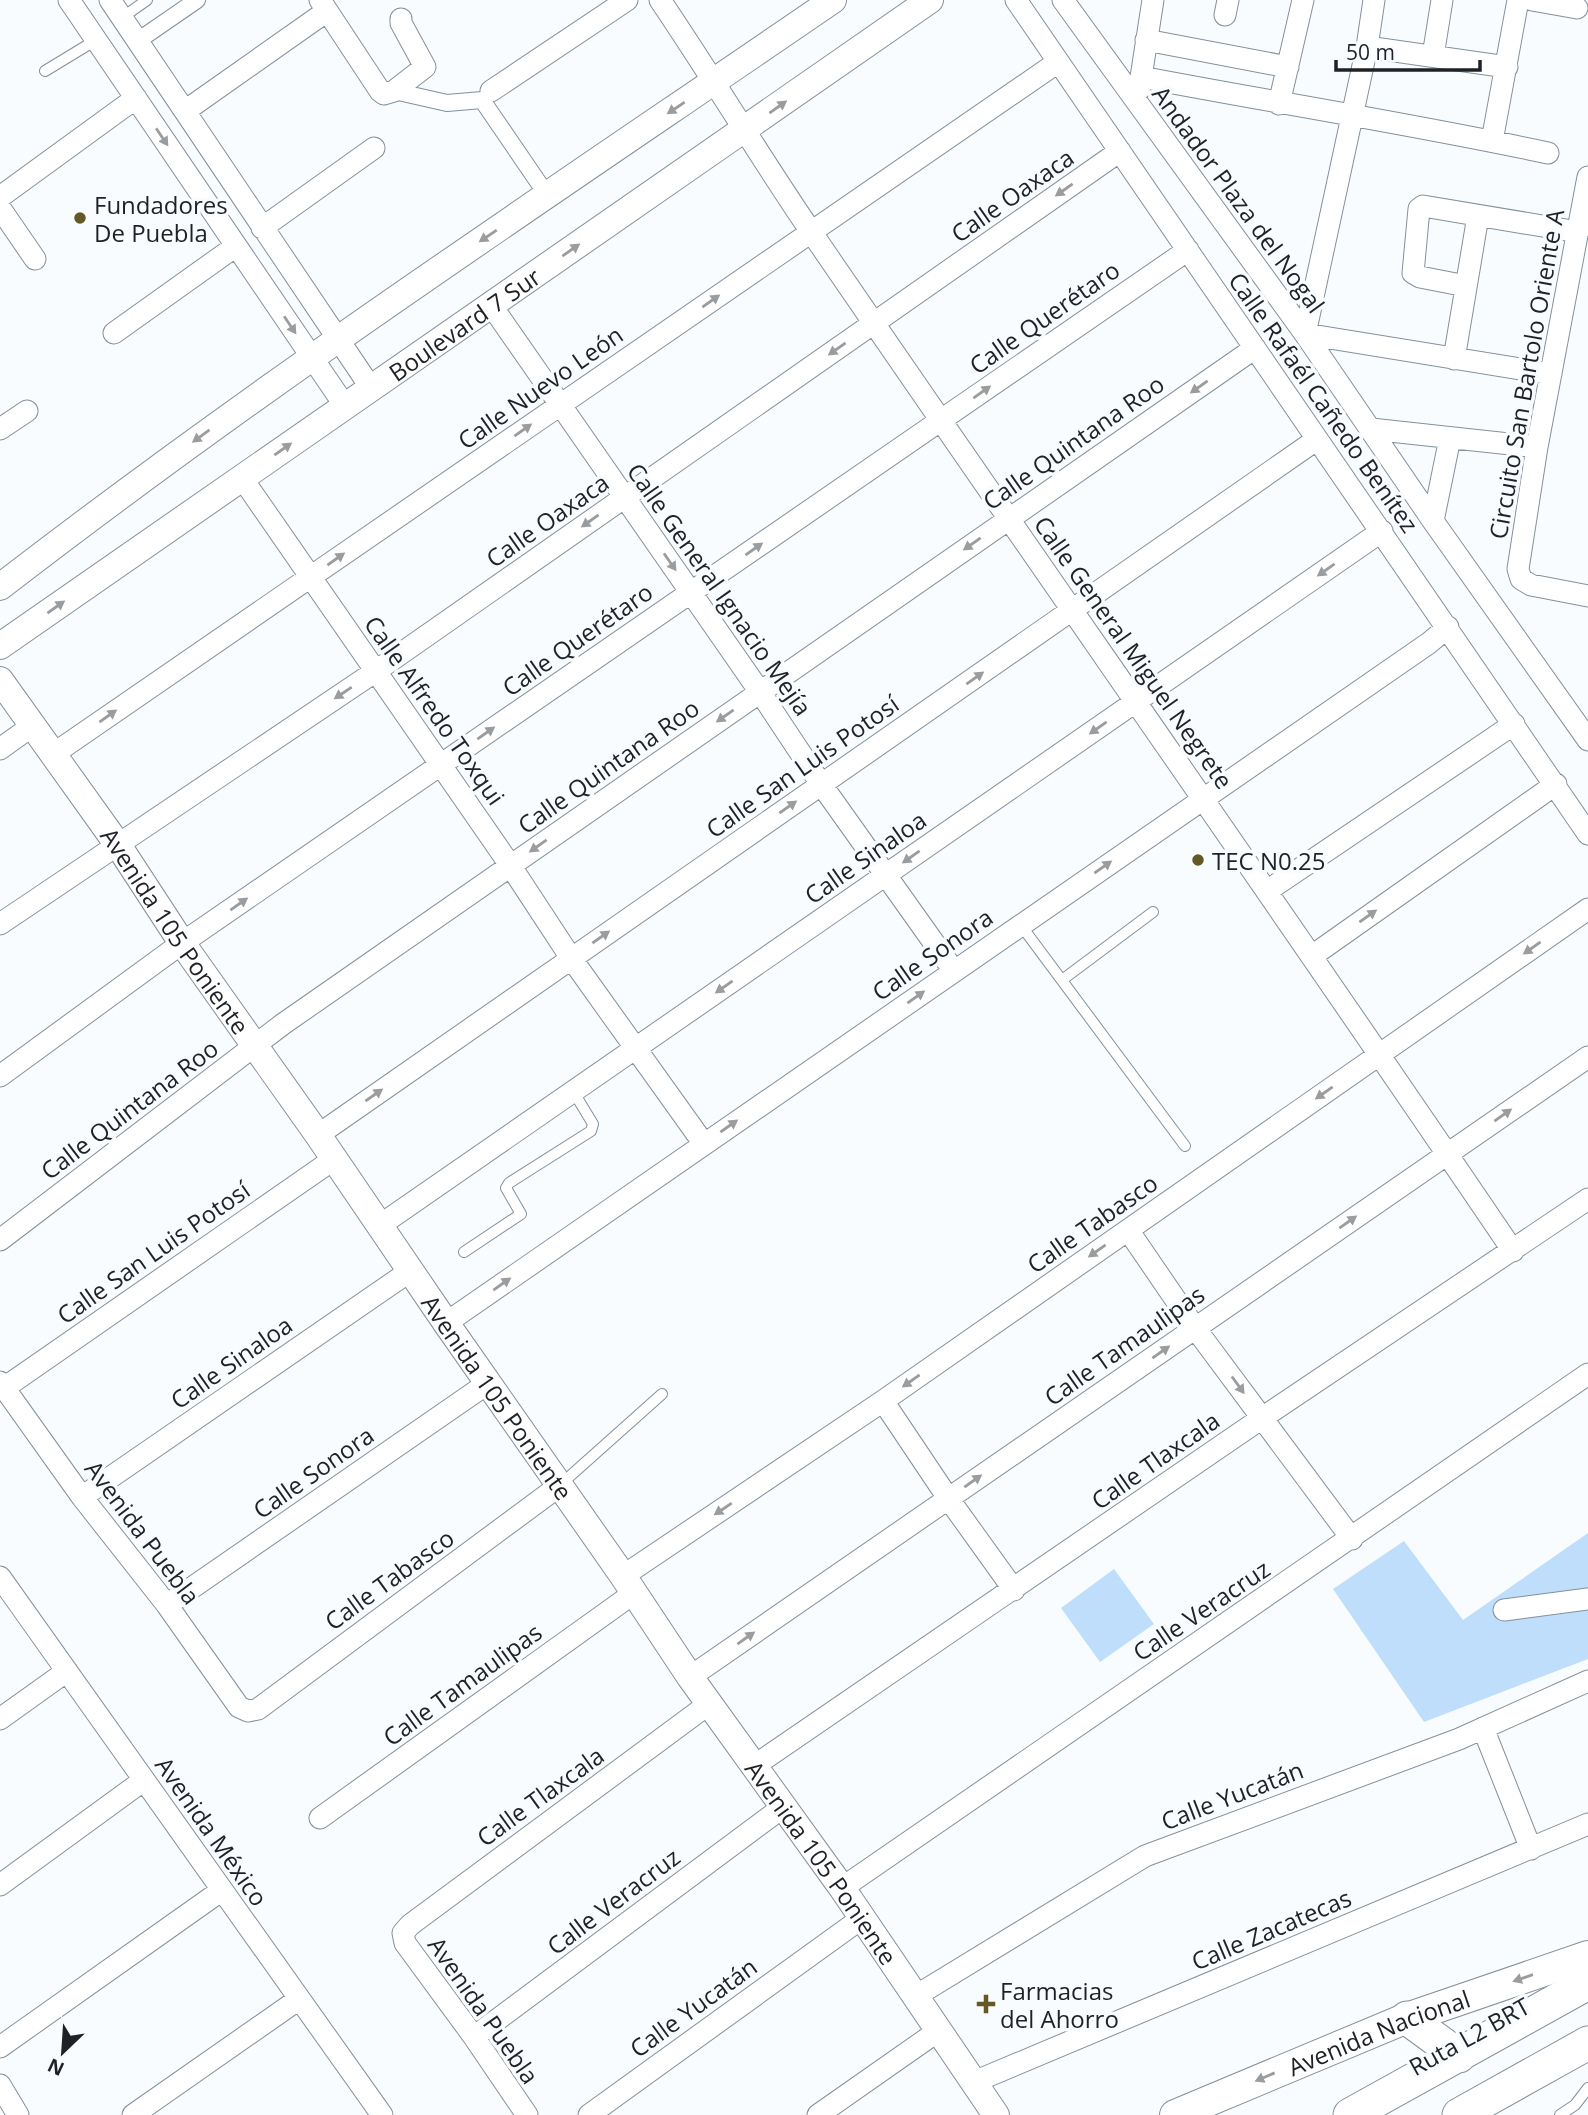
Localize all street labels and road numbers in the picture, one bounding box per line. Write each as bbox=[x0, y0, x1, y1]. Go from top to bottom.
street label: Andador Plaza del Nogal bbox=[1145, 79, 1333, 319]
street label: Calle Oaxaca bbox=[944, 140, 1080, 250]
street label: Circuito San Bartolo Oriente A bbox=[1481, 206, 1571, 542]
street label: Calle Querétaro bbox=[962, 253, 1126, 381]
street label: Boulevard 7 Sur bbox=[382, 259, 547, 388]
street label: Calle Rafaél Cañedo Benítez bbox=[1221, 265, 1427, 539]
street label: Calle Nuevo León bbox=[451, 318, 629, 456]
street label: Calle Quintana Roo bbox=[976, 367, 1170, 517]
street label: Calle General Ignacio Mejía bbox=[620, 456, 820, 722]
street label: Calle Oaxaca bbox=[479, 465, 615, 575]
street label: Calle General Miguel Negrete bbox=[1027, 509, 1241, 795]
street label: Calle Querétaro bbox=[495, 575, 659, 703]
street label: Calle Alfredo Toxqui bbox=[357, 609, 513, 811]
street label: Calle San Luis Potosí bbox=[699, 687, 906, 845]
street label: Calle Quintana Roo bbox=[511, 691, 705, 841]
street label: Calle Sinaloa bbox=[798, 803, 932, 911]
street label: Avenida 105 Poniente bbox=[94, 820, 258, 1040]
street label: Calle Sonora bbox=[865, 900, 999, 1008]
street label: Calle Quintana Roo bbox=[33, 1031, 225, 1187]
street label: Calle Tabasco bbox=[1020, 1166, 1164, 1280]
street label: Calle San Luis Potosí bbox=[50, 1173, 257, 1331]
street label: Calle Tamaulipas bbox=[1037, 1277, 1211, 1413]
street label: Avenida 105 Poniente bbox=[415, 1288, 581, 1506]
street label: Calle Sinaloa bbox=[164, 1308, 298, 1416]
street label: Calle Tlaxcala bbox=[1084, 1404, 1226, 1516]
street label: Calle Sonora bbox=[246, 1418, 380, 1526]
street label: Avenida Puebla bbox=[78, 1453, 208, 1611]
street label: Calle Tabasco bbox=[318, 1521, 460, 1637]
street label: Calle Veracruz bbox=[1126, 1552, 1276, 1668]
street label: Calle Tamaulipas bbox=[376, 1615, 548, 1753]
street label: Calle Tlaxcala bbox=[470, 1739, 610, 1853]
street label: Avenida México bbox=[148, 1750, 276, 1912]
street label: Avenida 105 Poniente bbox=[738, 1753, 906, 1971]
street label: Calle Yucatán bbox=[1156, 1753, 1308, 1837]
street label: Calle Veracruz bbox=[540, 1840, 686, 1962]
street label: Calle Zacatecas bbox=[1186, 1881, 1356, 1977]
street label: Avenida Puebla bbox=[421, 1930, 547, 2090]
street label: Calle Yucatán bbox=[623, 1950, 763, 2064]
street label: Avenida Nacional bbox=[1282, 1981, 1474, 2083]
street label: Ruta L2 BRT bbox=[1403, 1989, 1535, 2083]

